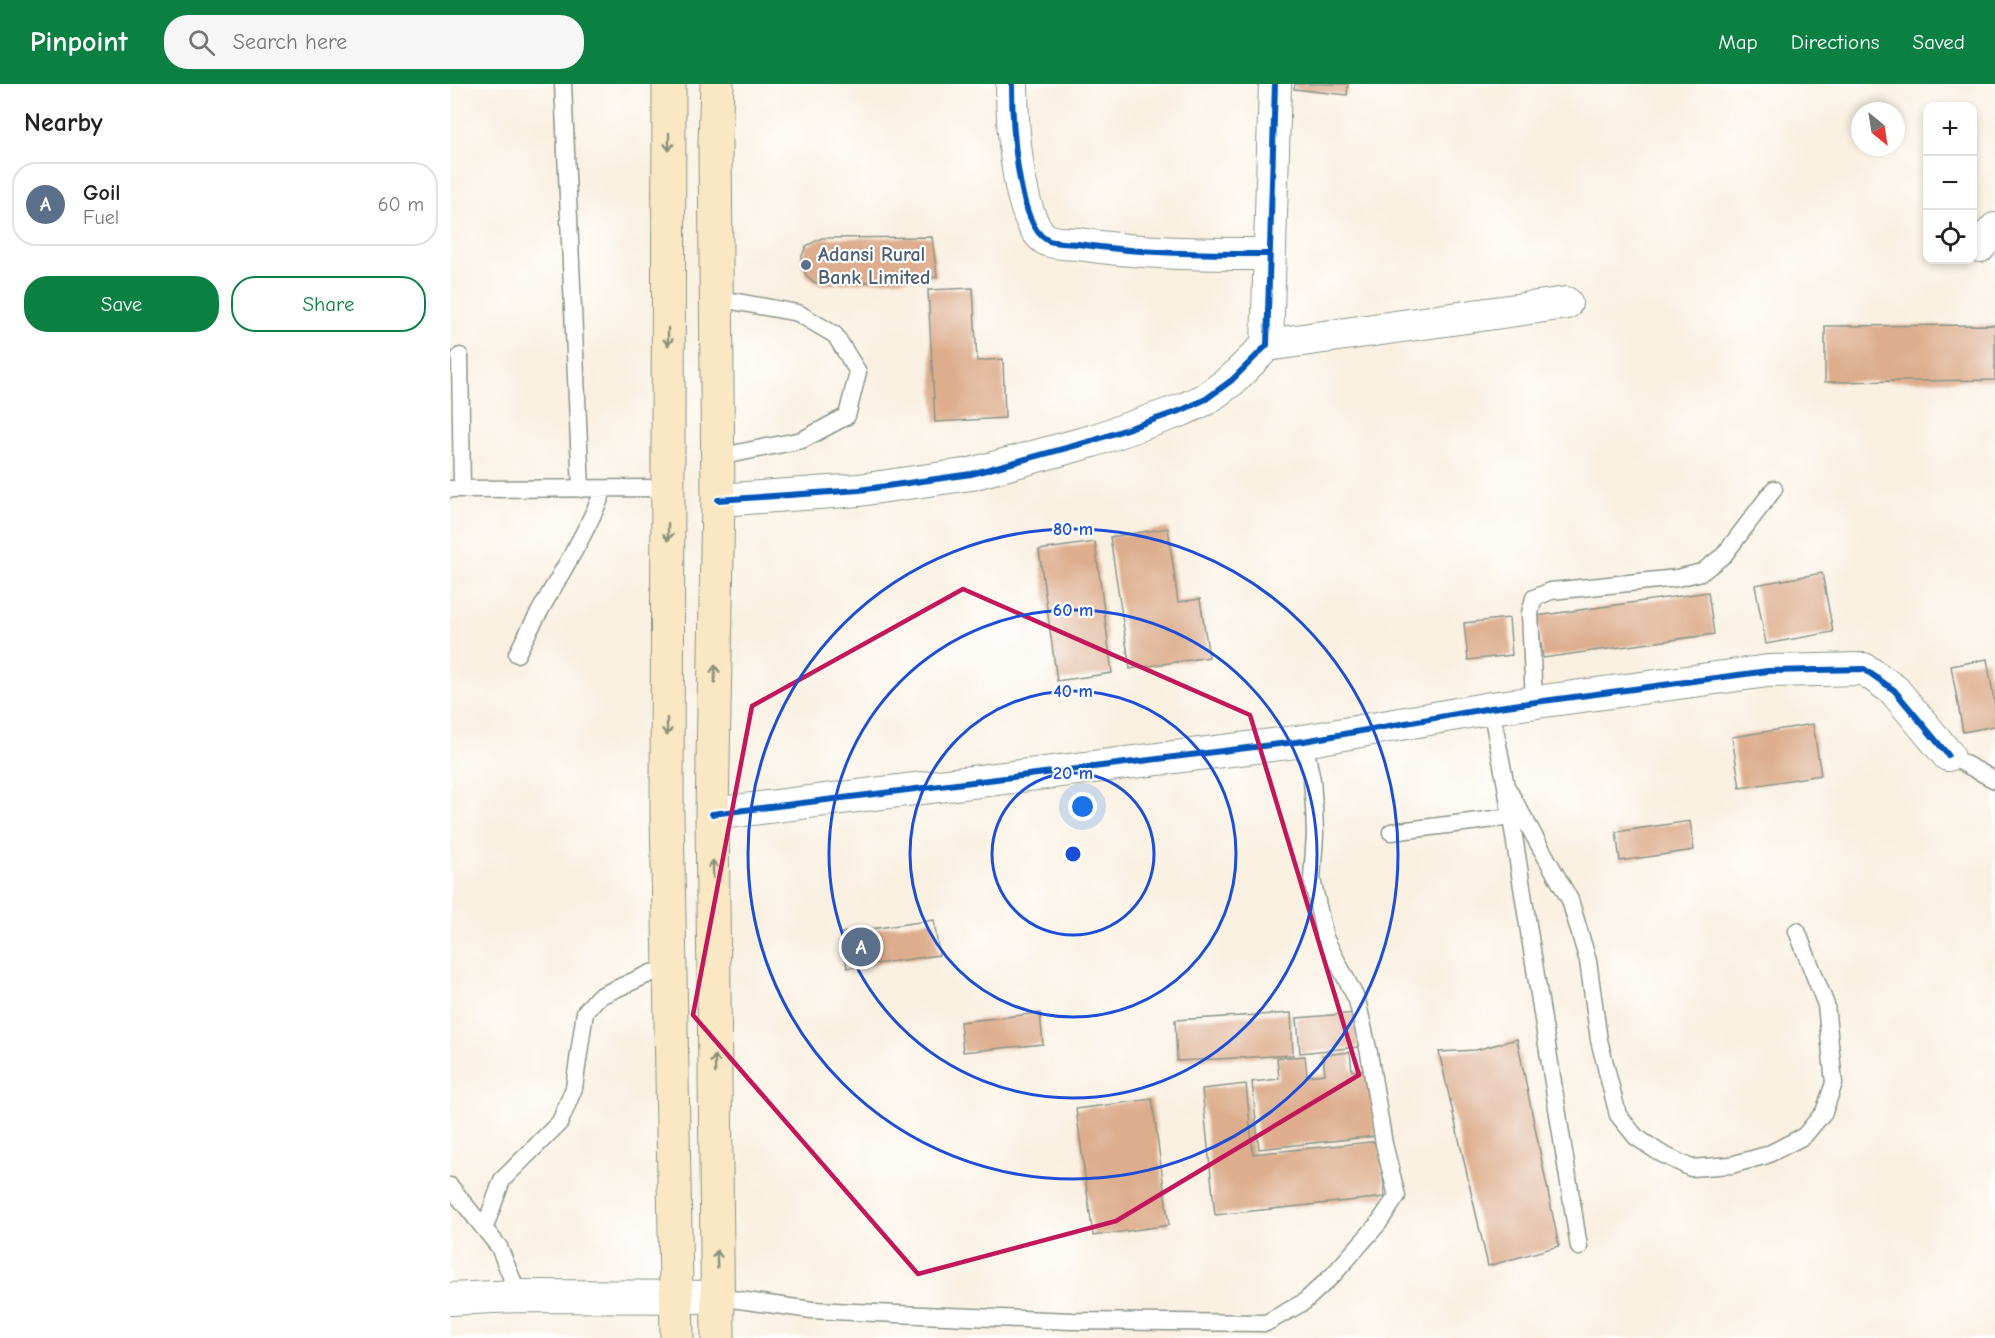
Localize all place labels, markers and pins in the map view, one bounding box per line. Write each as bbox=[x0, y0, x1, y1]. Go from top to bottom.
place label: Adansi Rural Bank Limited bbox=[818, 243, 930, 289]
marker: Adansi Rural Bank Limited bbox=[799, 258, 813, 272]
centre of rings bbox=[1063, 844, 1083, 864]
pin: A bbox=[842, 924, 880, 970]

